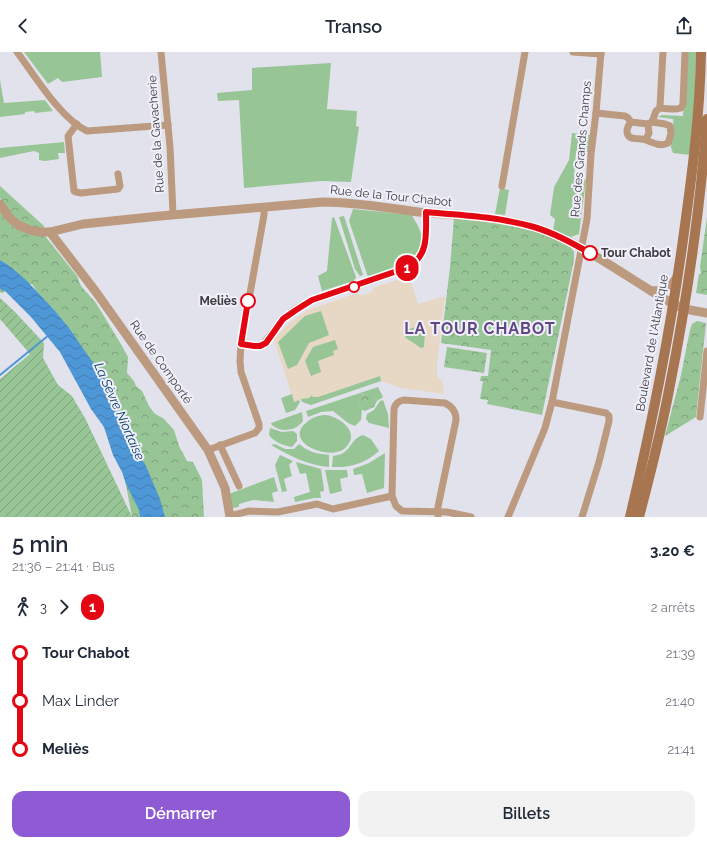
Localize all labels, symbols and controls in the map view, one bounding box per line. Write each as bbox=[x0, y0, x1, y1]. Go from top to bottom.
icon: back bbox=[12, 15, 34, 37]
icon: share bbox=[673, 15, 695, 37]
text: Transo bbox=[325, 16, 382, 37]
street label: Rue de la Gavacherie bbox=[145, 75, 167, 193]
street label: Rue des Grands Champs bbox=[568, 80, 594, 218]
street label: Rue de la Tour Chabot bbox=[329, 183, 453, 209]
marker: Tour Chabot bbox=[582, 245, 598, 261]
place label: Tour Chabot bbox=[601, 246, 671, 260]
line badge: 1 bbox=[394, 255, 420, 281]
text: 1 bbox=[404, 260, 410, 276]
street label: Boulevard de l'Atlantique bbox=[633, 273, 671, 413]
unlabelled marker bbox=[348, 281, 360, 293]
marker: Meliès bbox=[240, 293, 256, 309]
place label: Meliès bbox=[200, 294, 237, 308]
street label: Rue de Comporté bbox=[127, 318, 195, 406]
district label: LA TOUR CHABOT bbox=[404, 319, 556, 338]
water label: La Sèvre Niortaise bbox=[91, 360, 148, 462]
text: 5 min bbox=[12, 531, 68, 557]
text: 3.20 € bbox=[650, 542, 695, 560]
text: 21:36 – 21:41 · Bus bbox=[12, 559, 115, 574]
icon: walk bbox=[12, 596, 34, 618]
icon: forward bbox=[53, 596, 75, 618]
text: 1 bbox=[89, 599, 96, 615]
text: 3 bbox=[40, 600, 47, 615]
text: 2 arrêts bbox=[651, 600, 695, 615]
text: Tour Chabot bbox=[42, 644, 129, 662]
text: 21:39 bbox=[666, 646, 695, 661]
text: Max Linder bbox=[42, 692, 119, 710]
text: 21:40 bbox=[665, 694, 695, 709]
text: Meliès bbox=[42, 740, 89, 758]
text: 21:41 bbox=[668, 742, 695, 757]
button: Démarrer bbox=[12, 791, 350, 837]
button: Billets bbox=[358, 791, 695, 837]

